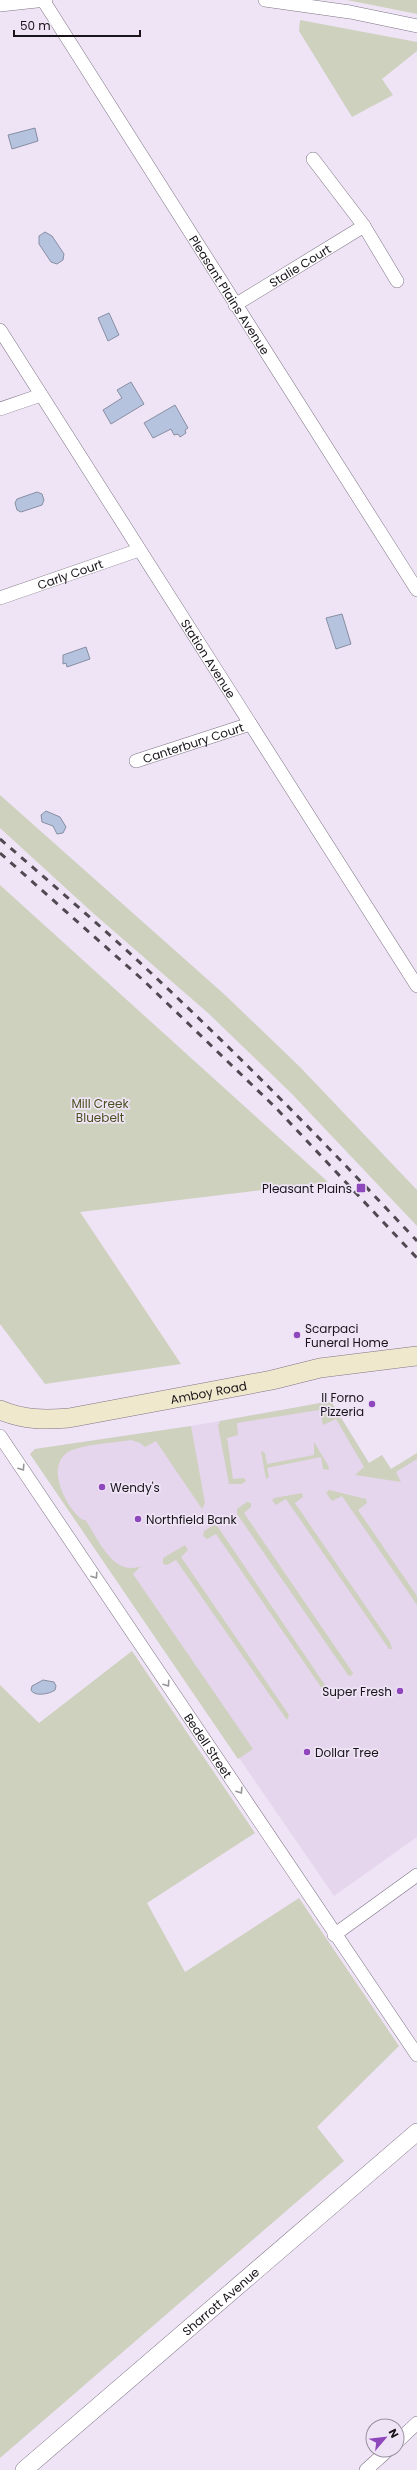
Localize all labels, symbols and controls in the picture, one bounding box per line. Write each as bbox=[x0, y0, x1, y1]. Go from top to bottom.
scale bar bbox=[14, 12, 140, 38]
text: 50 m bbox=[20, 17, 51, 34]
street label: Pleasant Plains Avenue bbox=[186, 232, 274, 358]
street label: Stalie Court bbox=[266, 240, 334, 291]
street label: Carly Court bbox=[35, 555, 105, 593]
street label: Station Avenue bbox=[177, 616, 240, 701]
street label: Canterbury Court bbox=[140, 718, 246, 767]
park label: Mill Creek Bluebelt bbox=[71, 1095, 129, 1126]
place label: Pleasant Plains bbox=[262, 1180, 352, 1197]
marker: Pleasant Plains bbox=[355, 1182, 367, 1194]
place label: Scarpaci Funeral Home bbox=[305, 1320, 388, 1351]
marker: Scarpaci Funeral Home bbox=[292, 1330, 302, 1340]
street label: Amboy Road bbox=[169, 1376, 248, 1407]
place label: Il Forno Pizzeria bbox=[320, 1389, 364, 1420]
marker: Il Forno Pizzeria bbox=[367, 1399, 377, 1409]
one-way arrow bbox=[17, 1464, 24, 1471]
place label: Wendy's bbox=[110, 1479, 160, 1496]
marker: Wendy's bbox=[97, 1482, 107, 1492]
place label: Northfield Bank bbox=[146, 1511, 237, 1528]
marker: Northfield Bank bbox=[133, 1514, 143, 1524]
one-way arrow bbox=[90, 1572, 97, 1579]
one-way arrow bbox=[162, 1679, 169, 1686]
place label: Super Fresh bbox=[322, 1683, 392, 1700]
marker: Super Fresh bbox=[395, 1686, 405, 1696]
street label: Bedell Street bbox=[180, 1710, 236, 1781]
place label: Dollar Tree bbox=[315, 1744, 379, 1761]
marker: Dollar Tree bbox=[302, 1747, 312, 1757]
one-way arrow bbox=[235, 1787, 242, 1794]
street label: Sharrott Avenue bbox=[178, 2263, 263, 2339]
north arrow bbox=[365, 2418, 405, 2458]
text: N bbox=[385, 2426, 403, 2441]

